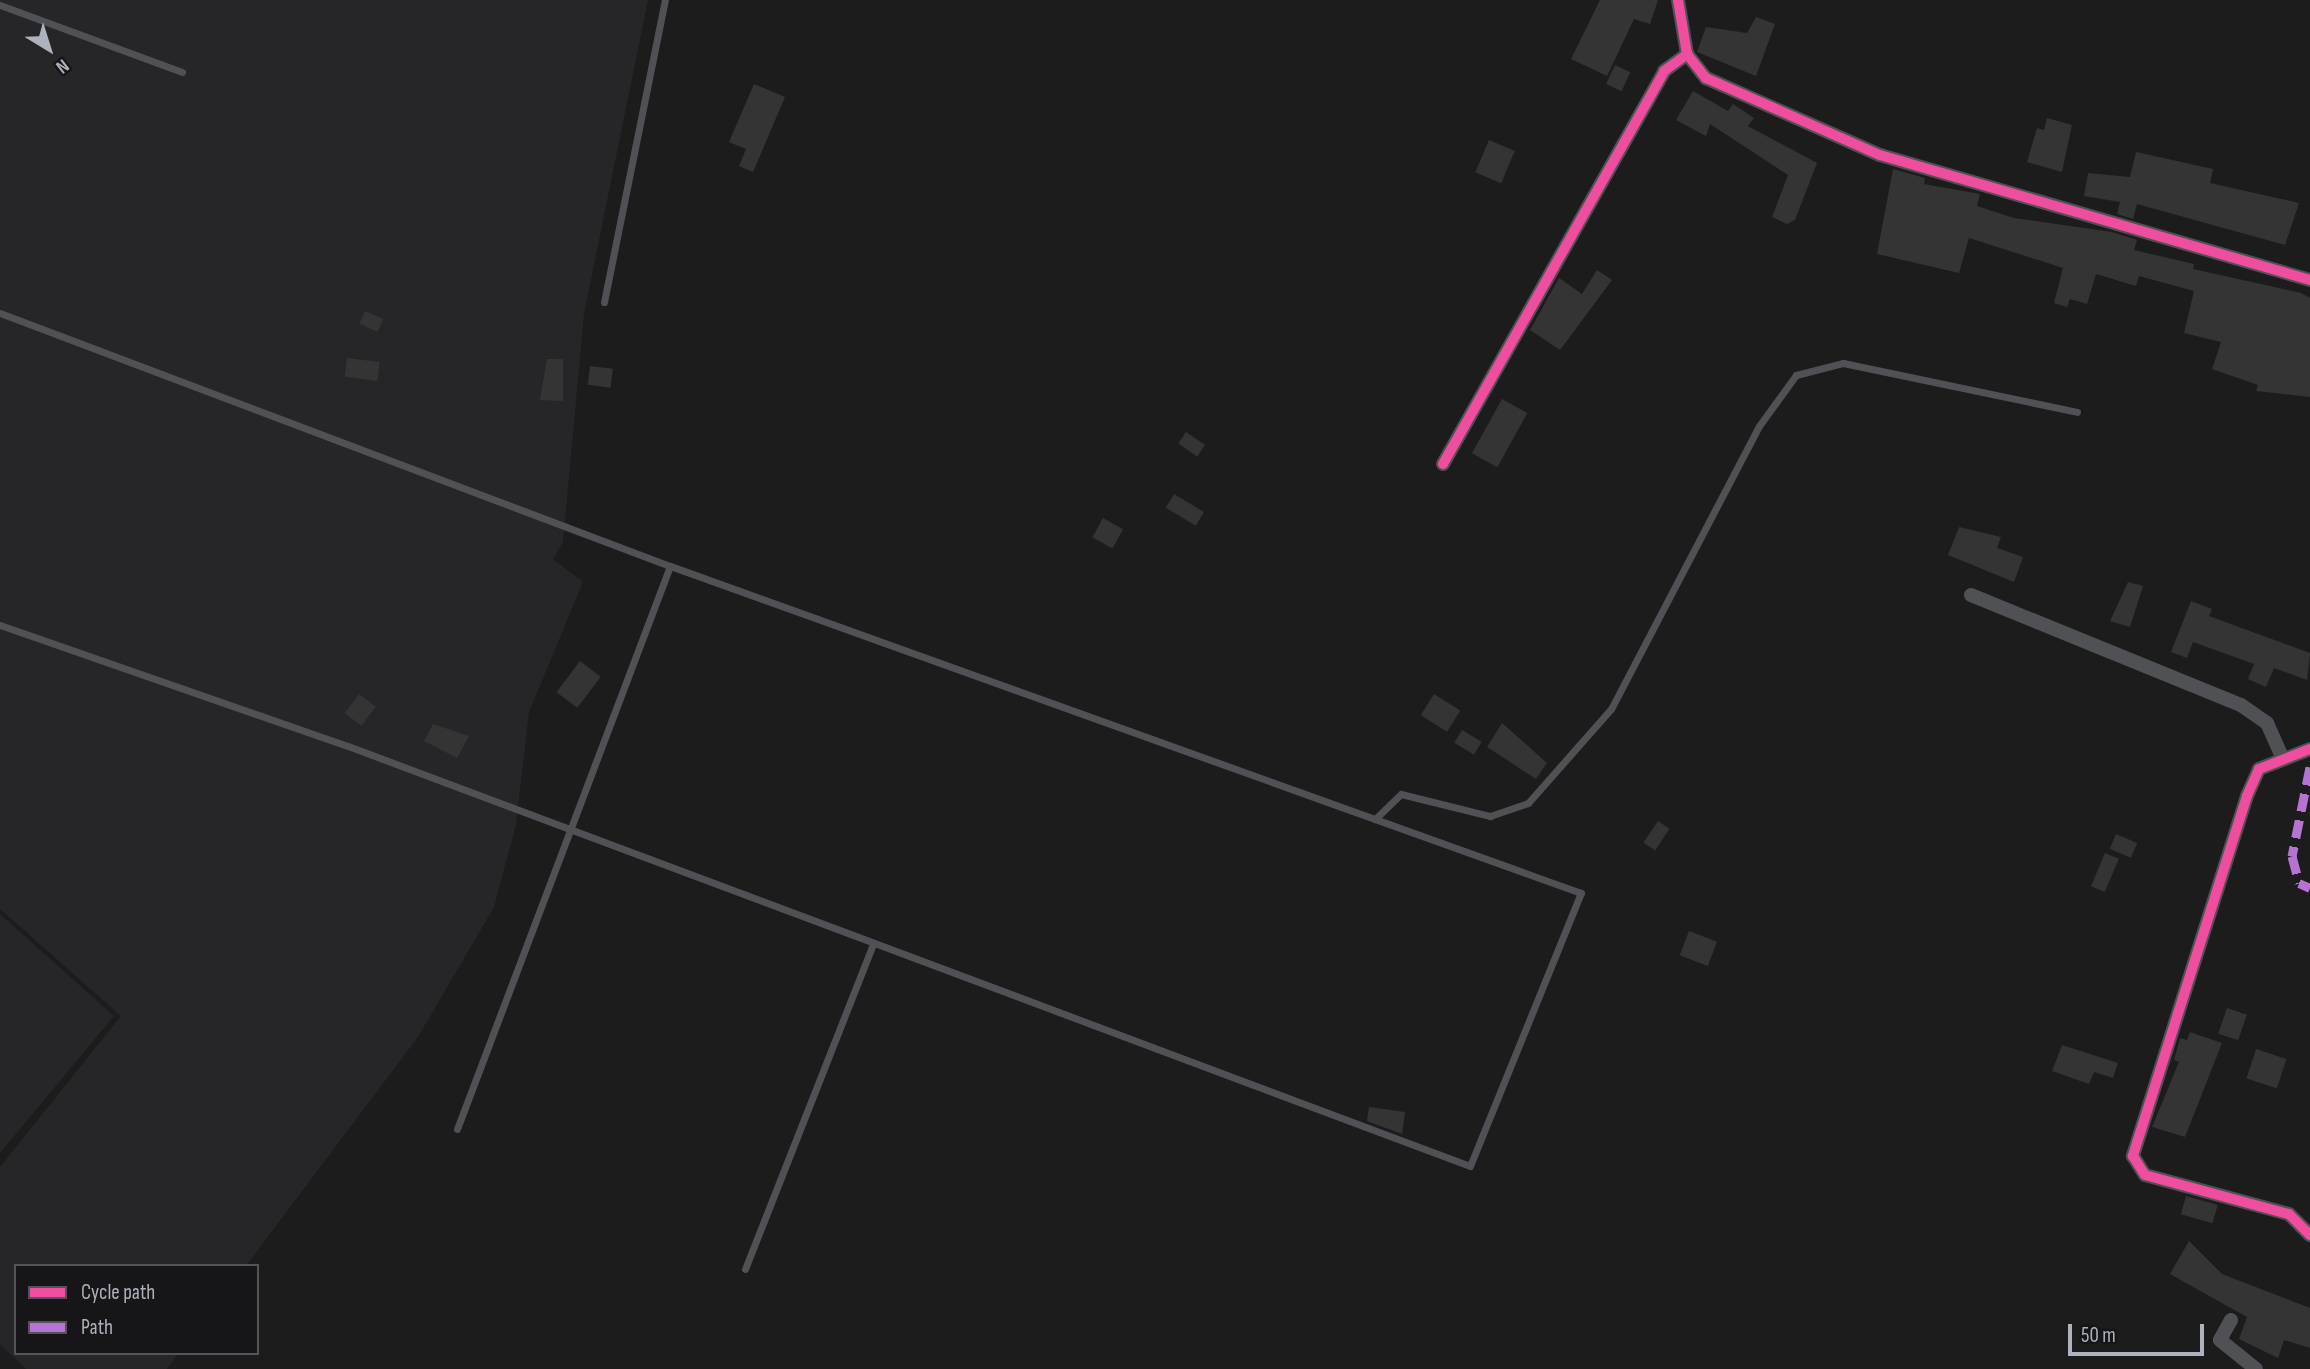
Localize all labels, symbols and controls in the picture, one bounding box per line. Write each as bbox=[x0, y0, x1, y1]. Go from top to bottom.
north arrow bbox=[14, 14, 84, 84]
text: N bbox=[51, 54, 73, 78]
legend bbox=[14, 1264, 259, 1355]
text: Cycle path bbox=[81, 1280, 155, 1305]
scale bar bbox=[2072, 1310, 2208, 1354]
text: Path bbox=[81, 1315, 113, 1340]
text: 50 m bbox=[2081, 1323, 2116, 1348]

